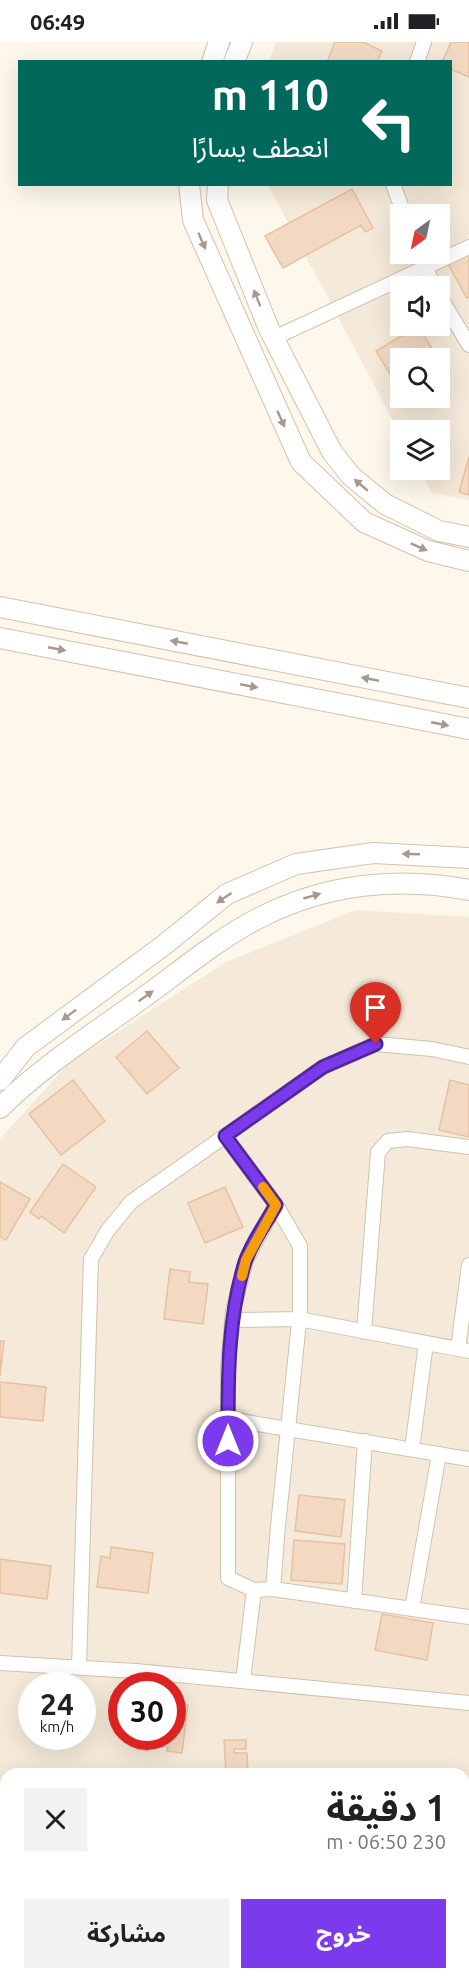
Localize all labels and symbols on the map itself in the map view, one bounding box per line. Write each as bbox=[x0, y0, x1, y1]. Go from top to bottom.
north arrow bbox=[390, 204, 450, 264]
one-way arrow bbox=[197, 232, 206, 249]
one-way arrow bbox=[252, 288, 262, 306]
one-way arrow bbox=[277, 410, 286, 427]
one-way arrow bbox=[354, 479, 369, 492]
one-way arrow bbox=[410, 543, 428, 552]
one-way arrow bbox=[169, 637, 188, 646]
one-way arrow bbox=[48, 645, 67, 654]
one-way arrow bbox=[361, 674, 380, 683]
one-way arrow bbox=[240, 682, 259, 691]
one-way arrow bbox=[431, 720, 450, 729]
one-way arrow bbox=[401, 850, 420, 859]
one-way arrow bbox=[303, 891, 321, 900]
one-way arrow bbox=[216, 892, 233, 903]
pin bbox=[350, 982, 401, 1044]
one-way arrow bbox=[137, 990, 153, 1002]
one-way arrow bbox=[61, 1009, 77, 1022]
position arrow bbox=[196, 1409, 260, 1473]
speed limit sign: 30 bbox=[108, 1672, 186, 1750]

